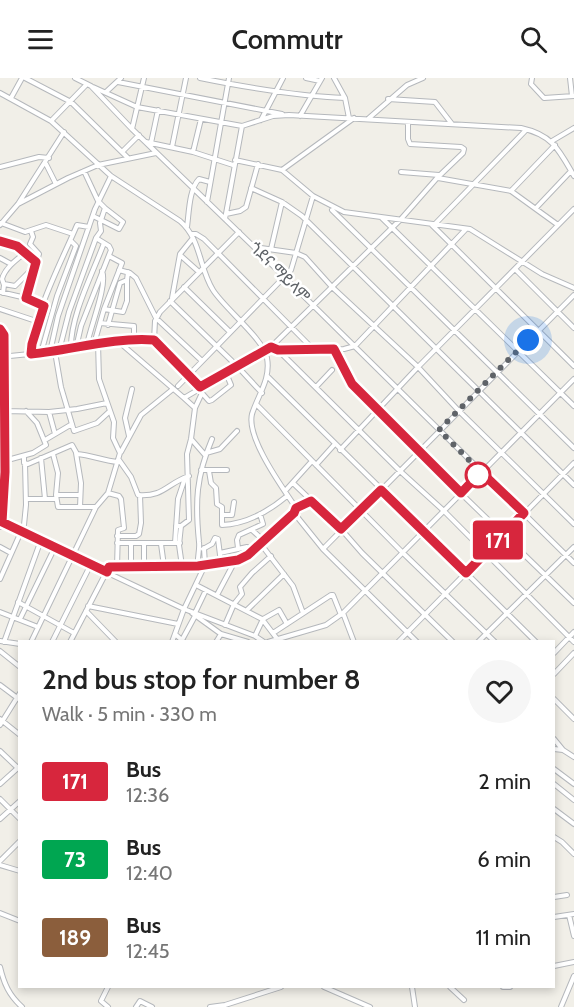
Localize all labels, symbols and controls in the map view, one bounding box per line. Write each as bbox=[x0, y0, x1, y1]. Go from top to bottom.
icon: menu bbox=[24, 23, 57, 56]
text: Commutr bbox=[231, 23, 343, 56]
icon: search bbox=[517, 23, 550, 56]
street label: ጎደና ማይላም bbox=[246, 238, 314, 306]
your location bbox=[513, 325, 543, 355]
unlabelled marker bbox=[465, 462, 491, 488]
line badge: 171 bbox=[464, 520, 532, 560]
text: 171 bbox=[485, 528, 511, 553]
button: heart bbox=[468, 660, 531, 723]
text: 2nd bus stop for number 8 bbox=[42, 662, 361, 696]
text: Walk · 5 min · 330 m bbox=[42, 702, 217, 726]
text: Bus bbox=[126, 756, 161, 783]
text: 2 min bbox=[478, 768, 531, 795]
text: 171 bbox=[62, 769, 88, 794]
text: 12:36 bbox=[126, 783, 169, 807]
text: Bus bbox=[126, 834, 161, 861]
text: 6 min bbox=[477, 846, 531, 873]
text: 73 bbox=[64, 847, 86, 872]
text: 12:40 bbox=[126, 861, 173, 885]
text: Bus bbox=[126, 912, 161, 939]
text: 11 min bbox=[475, 924, 531, 951]
text: 189 bbox=[59, 925, 91, 950]
text: 12:45 bbox=[126, 939, 170, 963]

